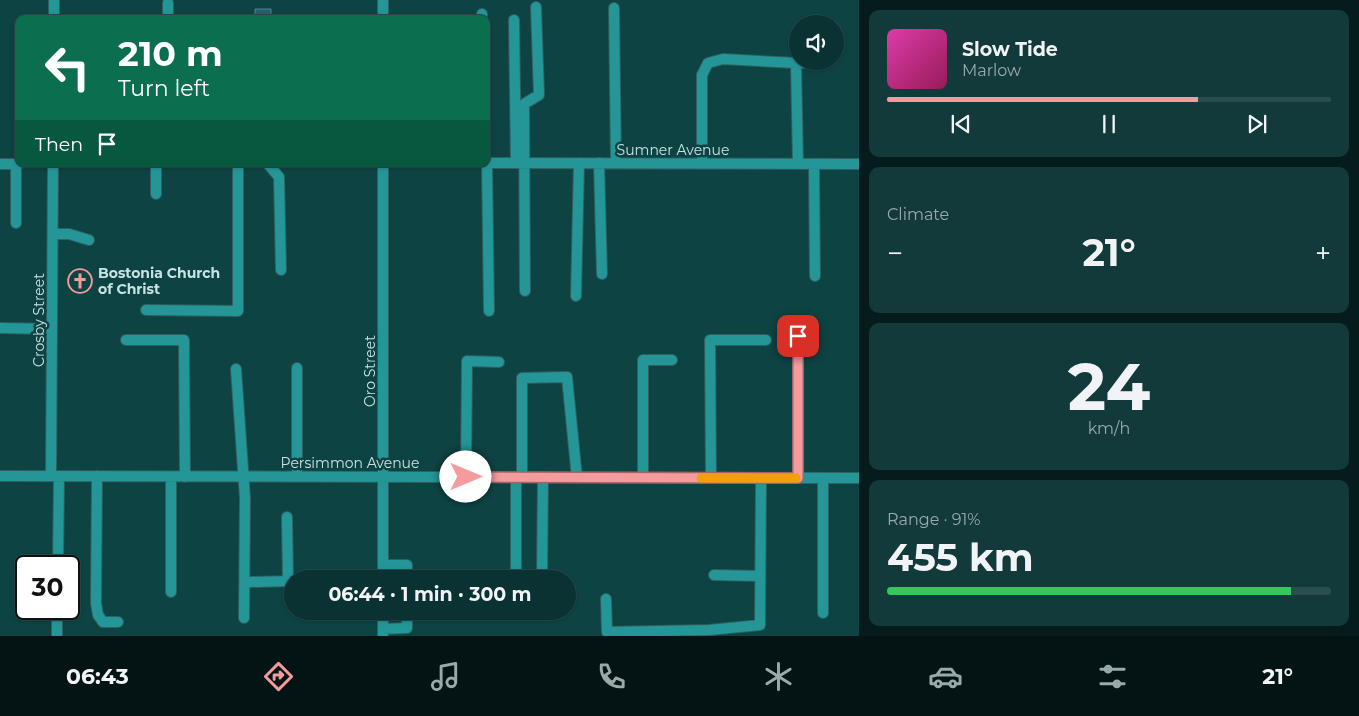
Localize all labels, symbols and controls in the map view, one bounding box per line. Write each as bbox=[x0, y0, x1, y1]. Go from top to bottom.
map controls bbox=[789, 15, 844, 70]
button: sound bbox=[789, 15, 844, 70]
text: 210 m bbox=[118, 32, 223, 75]
icon: left bbox=[35, 35, 100, 100]
text: Slow Tide bbox=[962, 38, 1058, 61]
text: Marlow bbox=[962, 61, 1021, 80]
text: Turn left bbox=[118, 75, 210, 102]
icon: previous bbox=[947, 110, 975, 138]
icon: pause bbox=[1095, 110, 1123, 138]
icon: next bbox=[1243, 110, 1271, 138]
icon: arrive bbox=[93, 130, 121, 158]
text: Then bbox=[35, 133, 83, 156]
street label: Sumner Avenue bbox=[617, 141, 729, 159]
text: Climate bbox=[887, 205, 949, 224]
text: 21° bbox=[1082, 229, 1136, 276]
text: − bbox=[887, 236, 903, 270]
text: + bbox=[1315, 236, 1331, 270]
place label: Bostonia Church of Christ bbox=[98, 264, 220, 298]
church icon: Bostonia Church of Christ bbox=[67, 268, 93, 294]
street label: Crosby Street bbox=[30, 273, 48, 367]
pin bbox=[777, 315, 819, 357]
icon: arrive bbox=[784, 322, 812, 350]
street label: Oro Street bbox=[361, 335, 379, 407]
text: 24 bbox=[1068, 347, 1150, 426]
text: km/h bbox=[1088, 419, 1130, 438]
position arrow bbox=[439, 450, 491, 502]
street label: Persimmon Avenue bbox=[281, 454, 419, 472]
text: Range · 91% bbox=[887, 510, 981, 529]
text: 455 km bbox=[887, 534, 1034, 581]
speed limit sign: 30 bbox=[15, 555, 80, 620]
text: 06:44 · 1 min · 300 m bbox=[328, 583, 532, 606]
icon: directions bbox=[261, 659, 296, 694]
icon: music bbox=[428, 659, 463, 694]
icon: phone bbox=[594, 659, 629, 694]
icon: climate bbox=[761, 659, 796, 694]
icon: car bbox=[928, 659, 963, 694]
icon: filters bbox=[1095, 659, 1130, 694]
text: 06:43 bbox=[66, 663, 129, 690]
text: 21° bbox=[1262, 663, 1293, 690]

